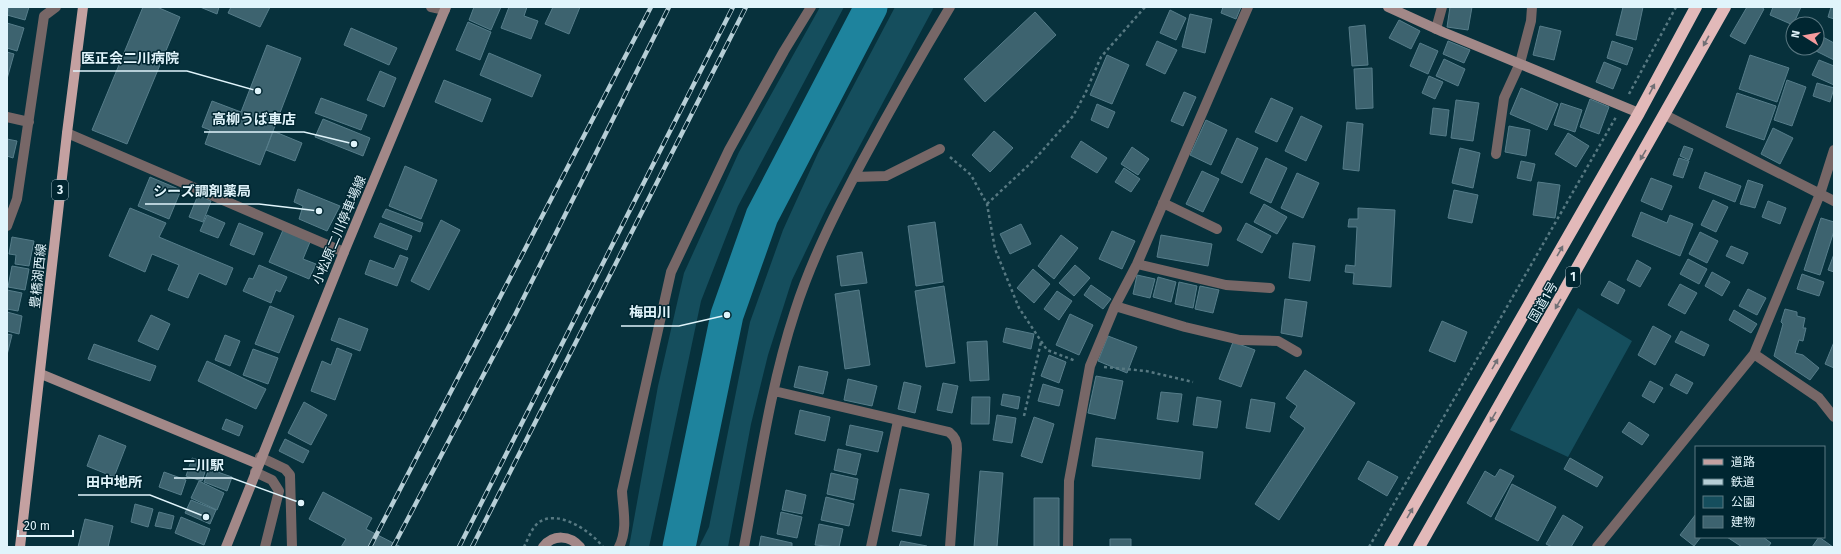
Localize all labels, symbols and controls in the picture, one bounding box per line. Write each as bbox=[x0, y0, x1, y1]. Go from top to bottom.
north arrow bbox=[1785, 16, 1825, 56]
text: N bbox=[1789, 29, 1803, 39]
one-way arrow bbox=[1703, 35, 1710, 47]
callout: 医正会二川病院 bbox=[73, 45, 187, 71]
text: 医正会二川病院 bbox=[81, 50, 179, 67]
one-way arrow bbox=[1648, 84, 1655, 95]
callout: 高柳うば車店 bbox=[204, 106, 304, 132]
text: 高柳うば車店 bbox=[212, 111, 296, 128]
one-way arrow bbox=[1639, 149, 1646, 161]
street label: 小松原二川停車場線 bbox=[309, 173, 369, 287]
callout: シーズ調剤薬局 bbox=[145, 178, 259, 204]
road number: 3 bbox=[52, 180, 68, 200]
text: シーズ調剤薬局 bbox=[153, 183, 251, 200]
street label: 豊橋湖西線 bbox=[27, 243, 49, 309]
one-way arrow bbox=[1556, 245, 1563, 257]
road number: 1 bbox=[1566, 267, 1580, 287]
street label: 国道1号 bbox=[1525, 279, 1561, 325]
one-way arrow bbox=[1554, 298, 1561, 310]
callout: 梅田川 bbox=[621, 300, 679, 326]
text: 梅田川 bbox=[629, 304, 671, 321]
one-way arrow bbox=[1492, 358, 1499, 370]
one-way arrow bbox=[1490, 411, 1497, 423]
legend bbox=[1695, 446, 1825, 538]
callout: 二川駅 bbox=[174, 452, 232, 478]
text: 道路 bbox=[1731, 455, 1755, 469]
text: 二川駅 bbox=[182, 457, 224, 474]
callout: 田中地所 bbox=[78, 469, 150, 495]
text: 田中地所 bbox=[86, 474, 142, 491]
text: 鉄道 bbox=[1731, 475, 1755, 489]
text: 公園 bbox=[1731, 495, 1755, 509]
one-way arrow bbox=[1406, 507, 1413, 519]
scale bar bbox=[18, 512, 73, 538]
text: 建物 bbox=[1731, 515, 1755, 529]
text: 20 m bbox=[24, 519, 50, 533]

